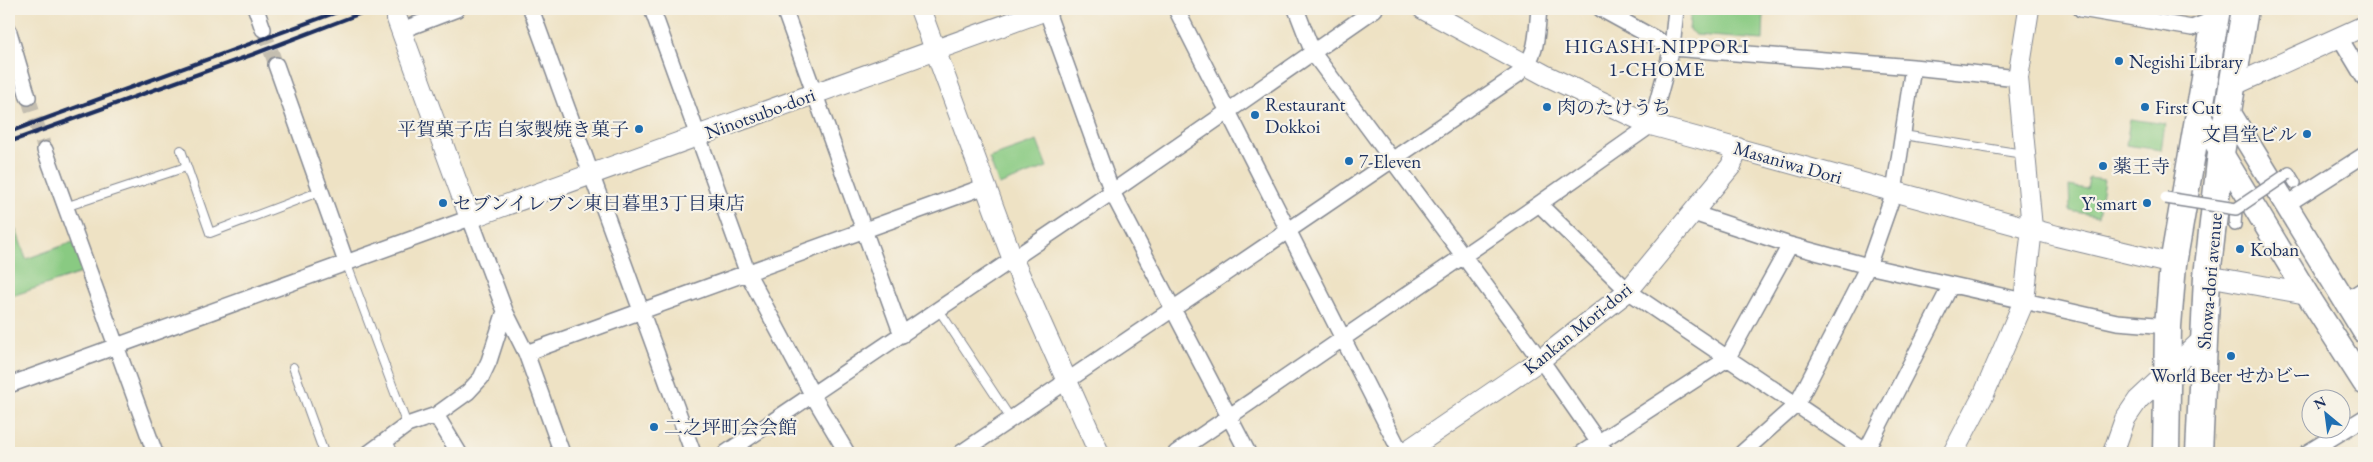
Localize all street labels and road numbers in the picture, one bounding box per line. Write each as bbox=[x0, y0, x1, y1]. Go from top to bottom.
street label: Ninotsubo-dori bbox=[702, 82, 819, 145]
street label: Masaniwa Dori bbox=[1731, 135, 1845, 190]
street label: Showa-dori avenue bbox=[2191, 212, 2228, 350]
street label: Kankan Mori-dori bbox=[1518, 277, 1637, 380]

